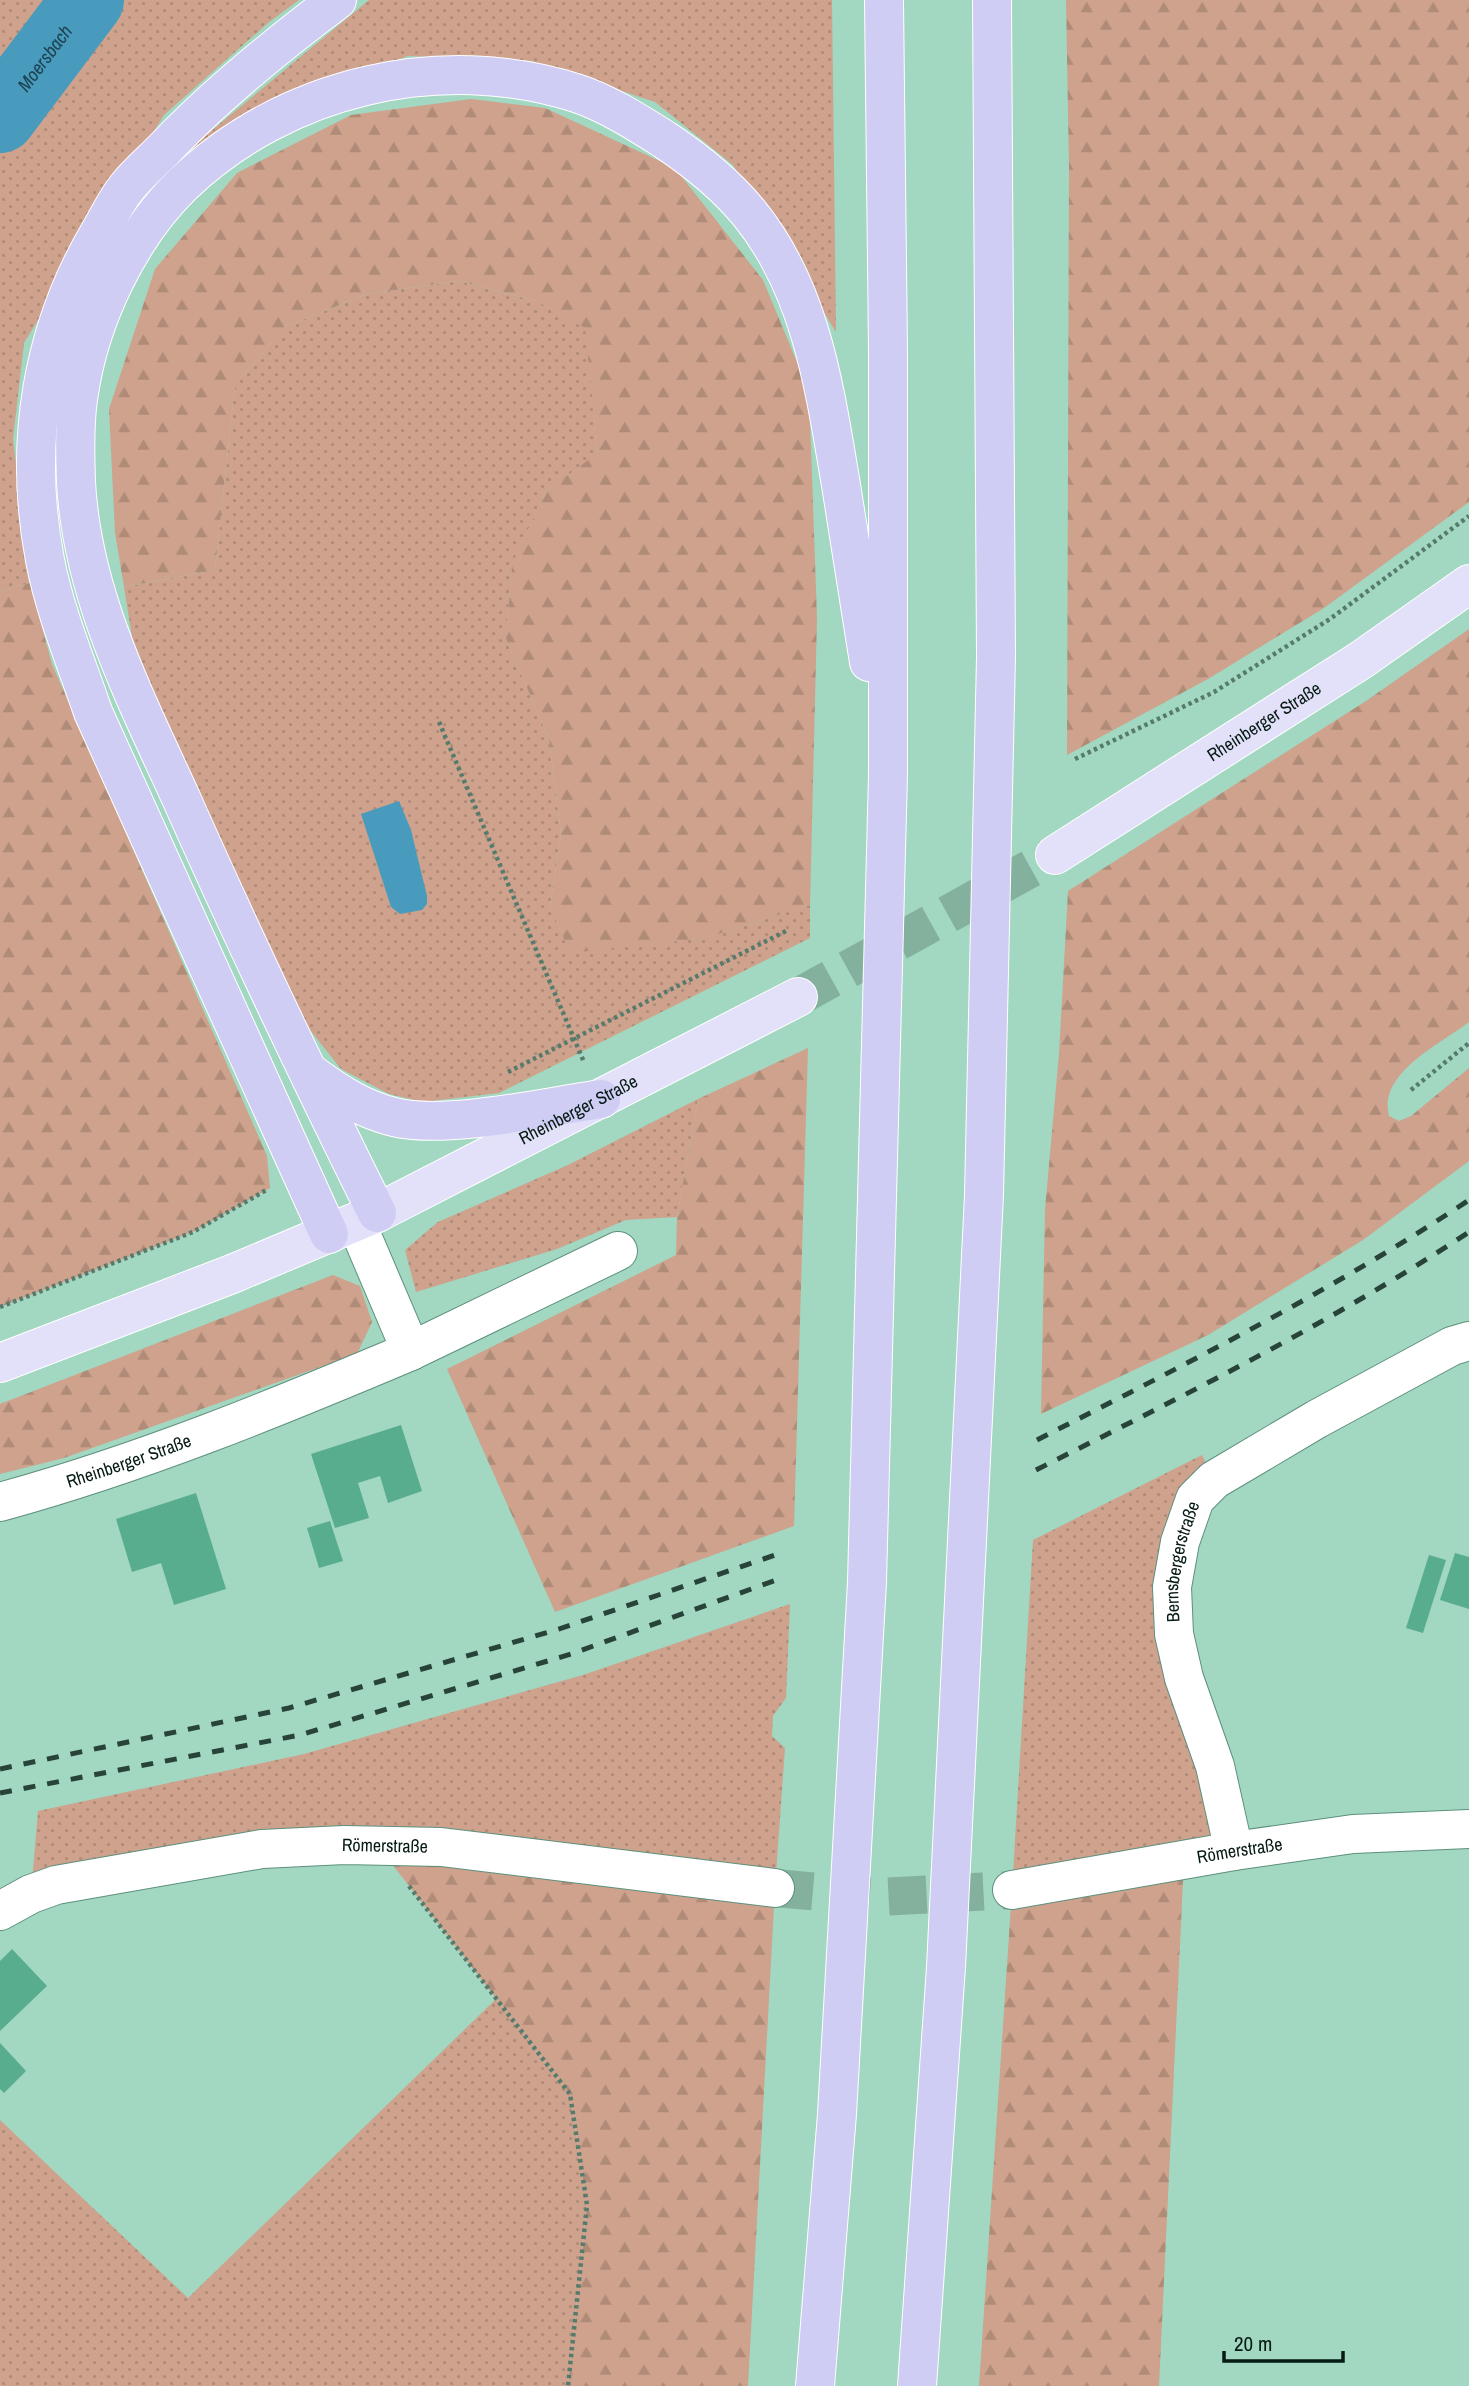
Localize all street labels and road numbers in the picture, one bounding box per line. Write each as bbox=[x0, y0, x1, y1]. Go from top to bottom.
street label: Rheinberger Straße bbox=[1202, 676, 1326, 767]
street label: Rheinberger Straße bbox=[514, 1068, 642, 1150]
street label: Rheinberger Straße bbox=[63, 1428, 195, 1494]
street label: Bernsbergerstraße bbox=[1159, 1498, 1205, 1623]
street label: Römerstraße bbox=[1195, 1831, 1284, 1869]
street label: Römerstraße bbox=[342, 1832, 428, 1859]

